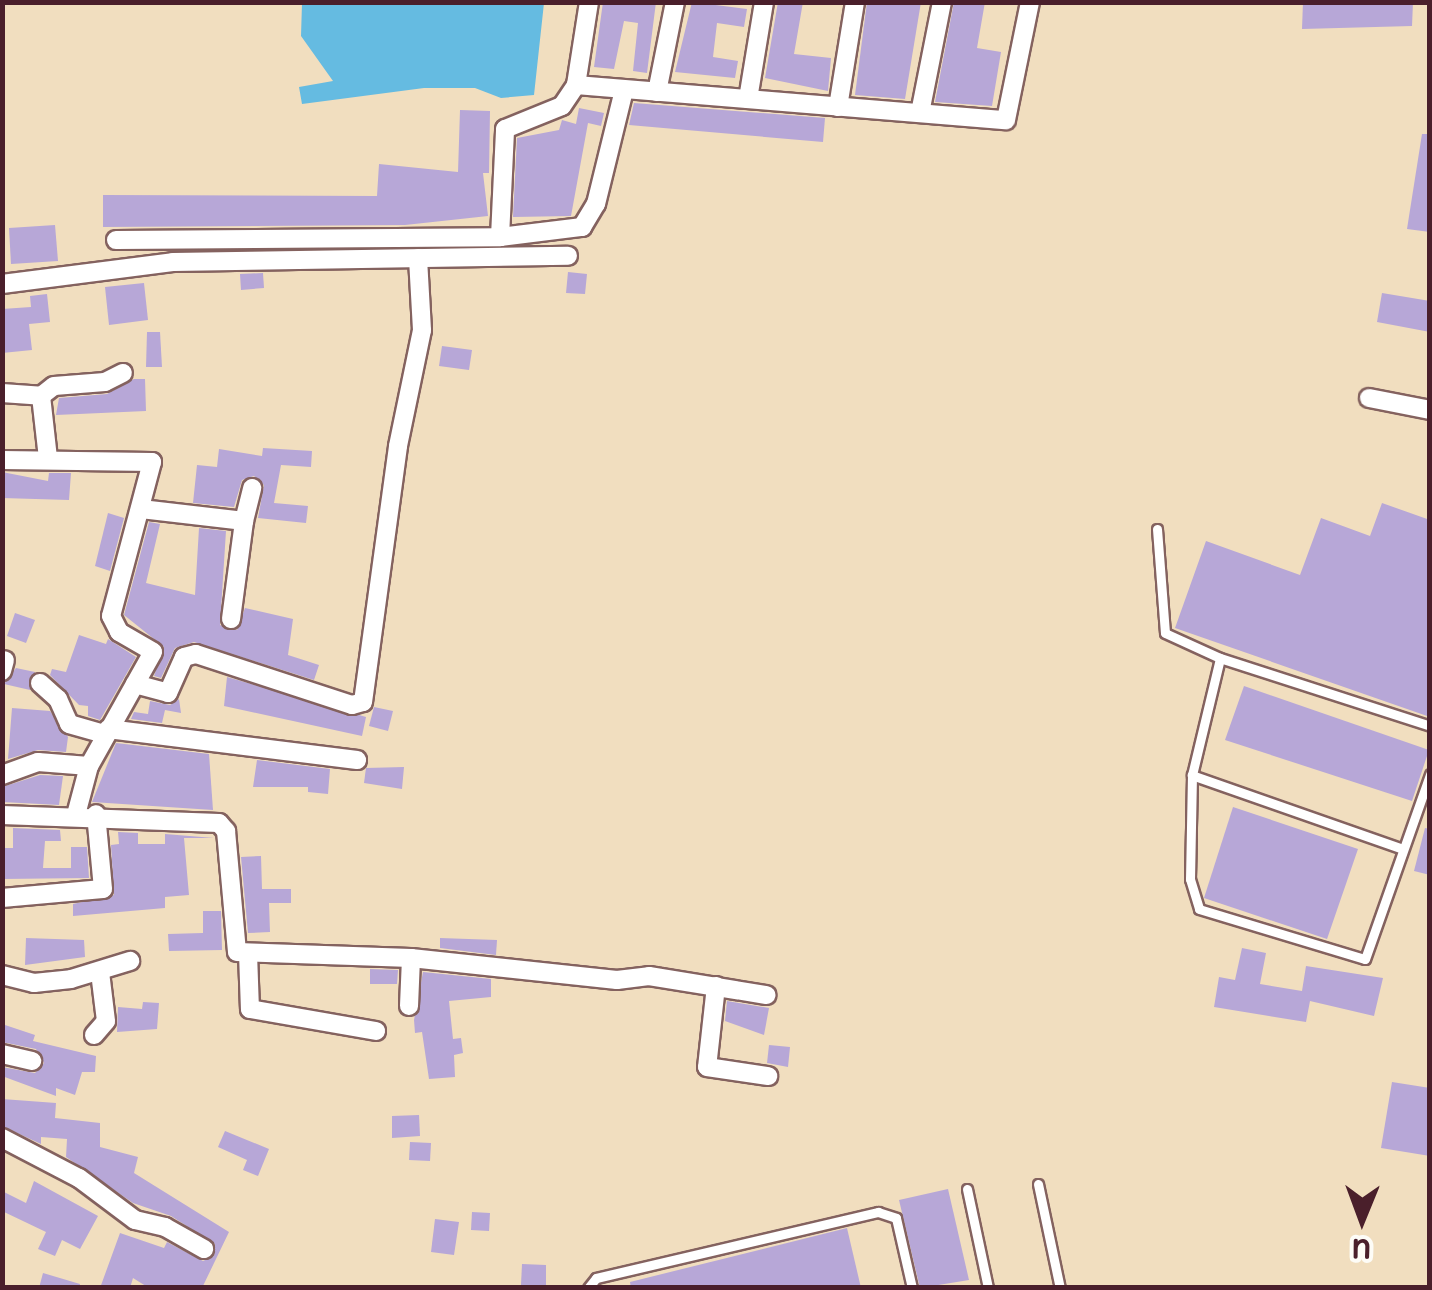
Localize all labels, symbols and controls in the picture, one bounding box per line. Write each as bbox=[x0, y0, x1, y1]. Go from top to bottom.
north arrow bbox=[1312, 1170, 1412, 1270]
text: U bbox=[1351, 1232, 1372, 1268]

